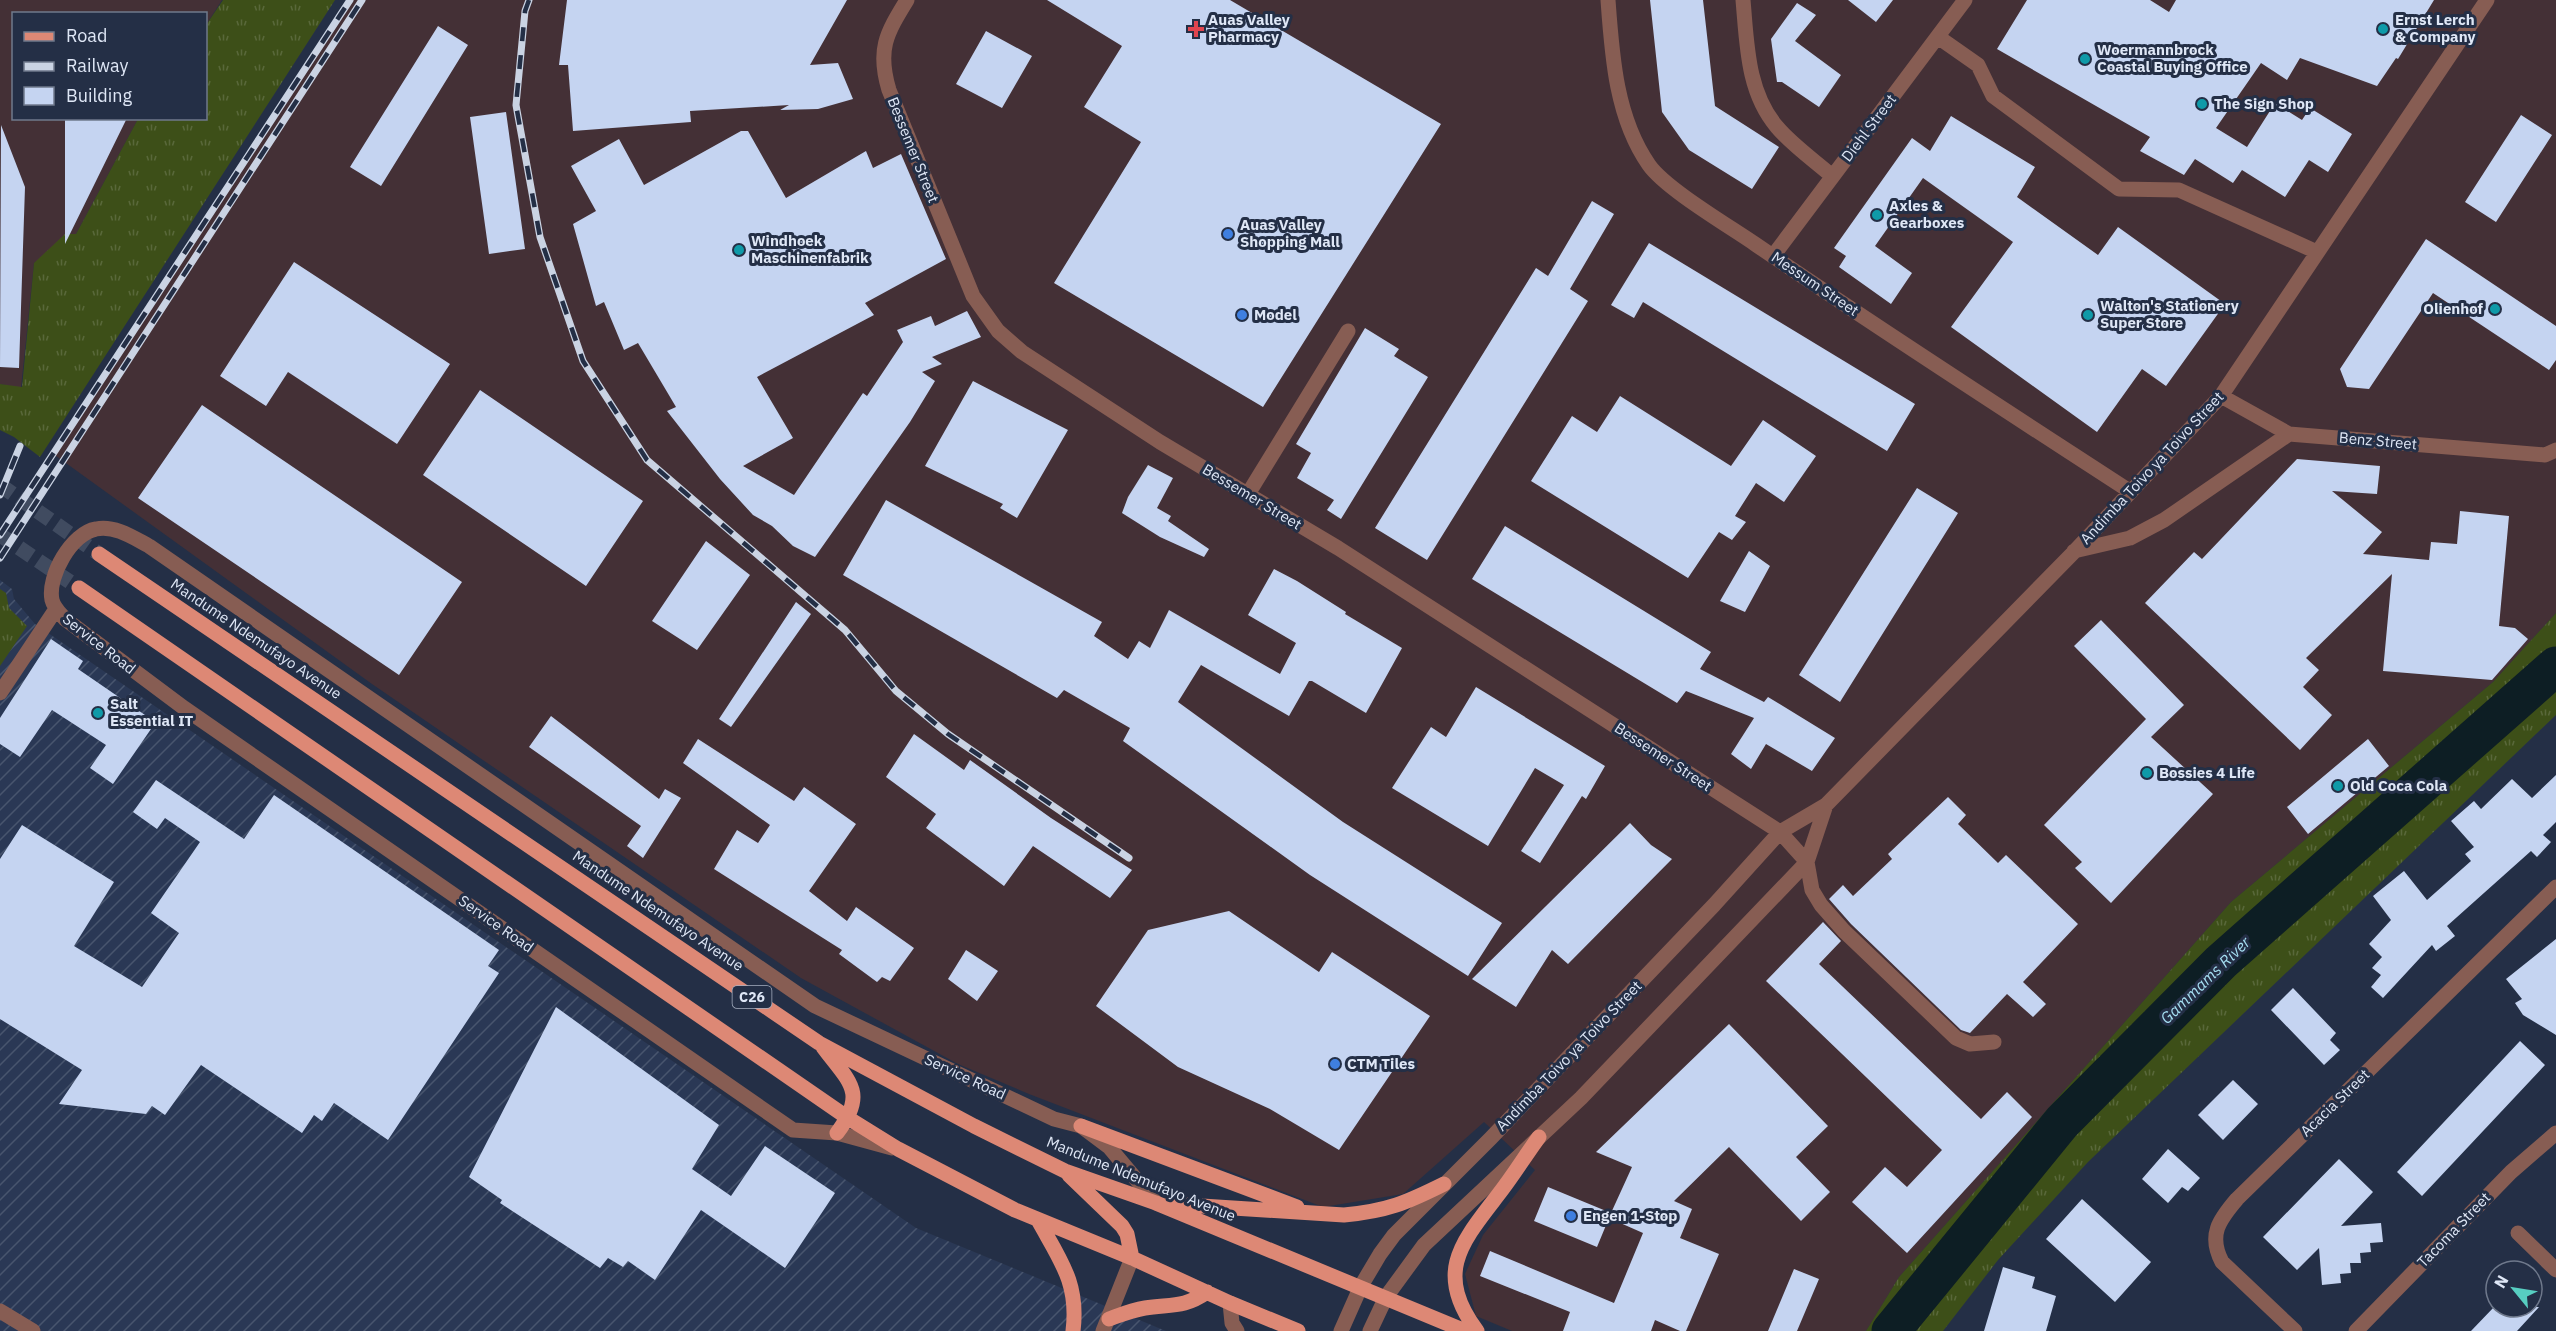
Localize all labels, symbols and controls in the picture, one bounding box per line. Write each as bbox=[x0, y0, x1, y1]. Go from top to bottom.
place label: Auas Valley Pharmacy bbox=[1208, 10, 1290, 46]
place label: Ernst Lerch & Company bbox=[2395, 10, 2475, 46]
legend bbox=[12, 12, 207, 120]
marker: Auas Valley Pharmacy bbox=[1189, 22, 1203, 36]
marker: Ernst Lerch & Company bbox=[2376, 22, 2390, 36]
text: Road bbox=[66, 24, 107, 47]
place label: Woermannbrock Coastal Buying Office bbox=[2097, 40, 2248, 76]
marker: Woermannbrock Coastal Buying Office bbox=[2078, 52, 2092, 66]
text: Railway bbox=[66, 54, 128, 77]
text: Building bbox=[66, 84, 133, 107]
street label: Diehl Street bbox=[1837, 90, 1900, 165]
street label: Bessemer Street bbox=[884, 94, 943, 205]
place label: The Sign Shop bbox=[2214, 94, 2314, 113]
marker: The Sign Shop bbox=[2195, 97, 2209, 111]
place label: Axles & Gearboxes bbox=[1889, 196, 1965, 232]
marker: Axles & Gearboxes bbox=[1870, 208, 1884, 222]
place label: Auas Valley Shopping Mall bbox=[1240, 215, 1340, 251]
marker: Auas Valley Shopping Mall bbox=[1221, 227, 1235, 241]
place label: Windhoek Maschinenfabrik bbox=[751, 231, 869, 267]
marker: Windhoek Maschinenfabrik bbox=[732, 243, 746, 257]
street label: Messum Street bbox=[1768, 247, 1863, 320]
place label: Walton's Stationery Super Store bbox=[2100, 296, 2239, 332]
place label: Olienhof bbox=[2423, 299, 2484, 318]
marker: Olienhof bbox=[2488, 302, 2502, 316]
place label: Model bbox=[1254, 305, 1297, 324]
marker: Model bbox=[1235, 308, 1249, 322]
marker: Walton's Stationery Super Store bbox=[2081, 308, 2095, 322]
street label: Andimba Toivo ya Toivo Street bbox=[2076, 387, 2227, 548]
street label: Benz Street bbox=[2338, 428, 2418, 453]
street label: Bessemer Street bbox=[1199, 460, 1305, 534]
street label: Mandume Ndemufayo Avenue bbox=[167, 574, 345, 703]
street label: Service Road bbox=[59, 609, 140, 678]
place label: Salt Essential IT bbox=[110, 694, 194, 730]
marker: Salt Essential IT bbox=[91, 706, 105, 720]
street label: Bessemer Street bbox=[1611, 718, 1716, 795]
place label: Bossies 4 Life bbox=[2159, 763, 2255, 782]
marker: Bossies 4 Life bbox=[2140, 766, 2154, 780]
place label: Old Coca Cola bbox=[2350, 776, 2448, 795]
marker: Old Coca Cola bbox=[2331, 779, 2345, 793]
street label: Mandume Ndemufayo Avenue bbox=[569, 846, 747, 975]
street label: Service Road bbox=[455, 891, 538, 956]
water label: Gammams River bbox=[2156, 931, 2255, 1028]
street label: Andimba Toivo ya Toivo Street bbox=[1492, 976, 1646, 1135]
road number: C26 bbox=[732, 986, 771, 1008]
street label: Service Road bbox=[922, 1049, 1009, 1104]
place label: CTM Tiles bbox=[1347, 1054, 1415, 1073]
marker: CTM Tiles bbox=[1328, 1057, 1342, 1071]
street label: Acacia Street bbox=[2296, 1065, 2373, 1140]
street label: Mandume Ndemufayo Avenue bbox=[1044, 1132, 1238, 1225]
street label: Tacoma Street bbox=[2413, 1188, 2494, 1271]
place label: Engen 1-Stop bbox=[1583, 1206, 1677, 1225]
marker: Engen 1-Stop bbox=[1564, 1209, 1578, 1223]
north arrow bbox=[2484, 1259, 2544, 1319]
text: N bbox=[2489, 1271, 2513, 1292]

